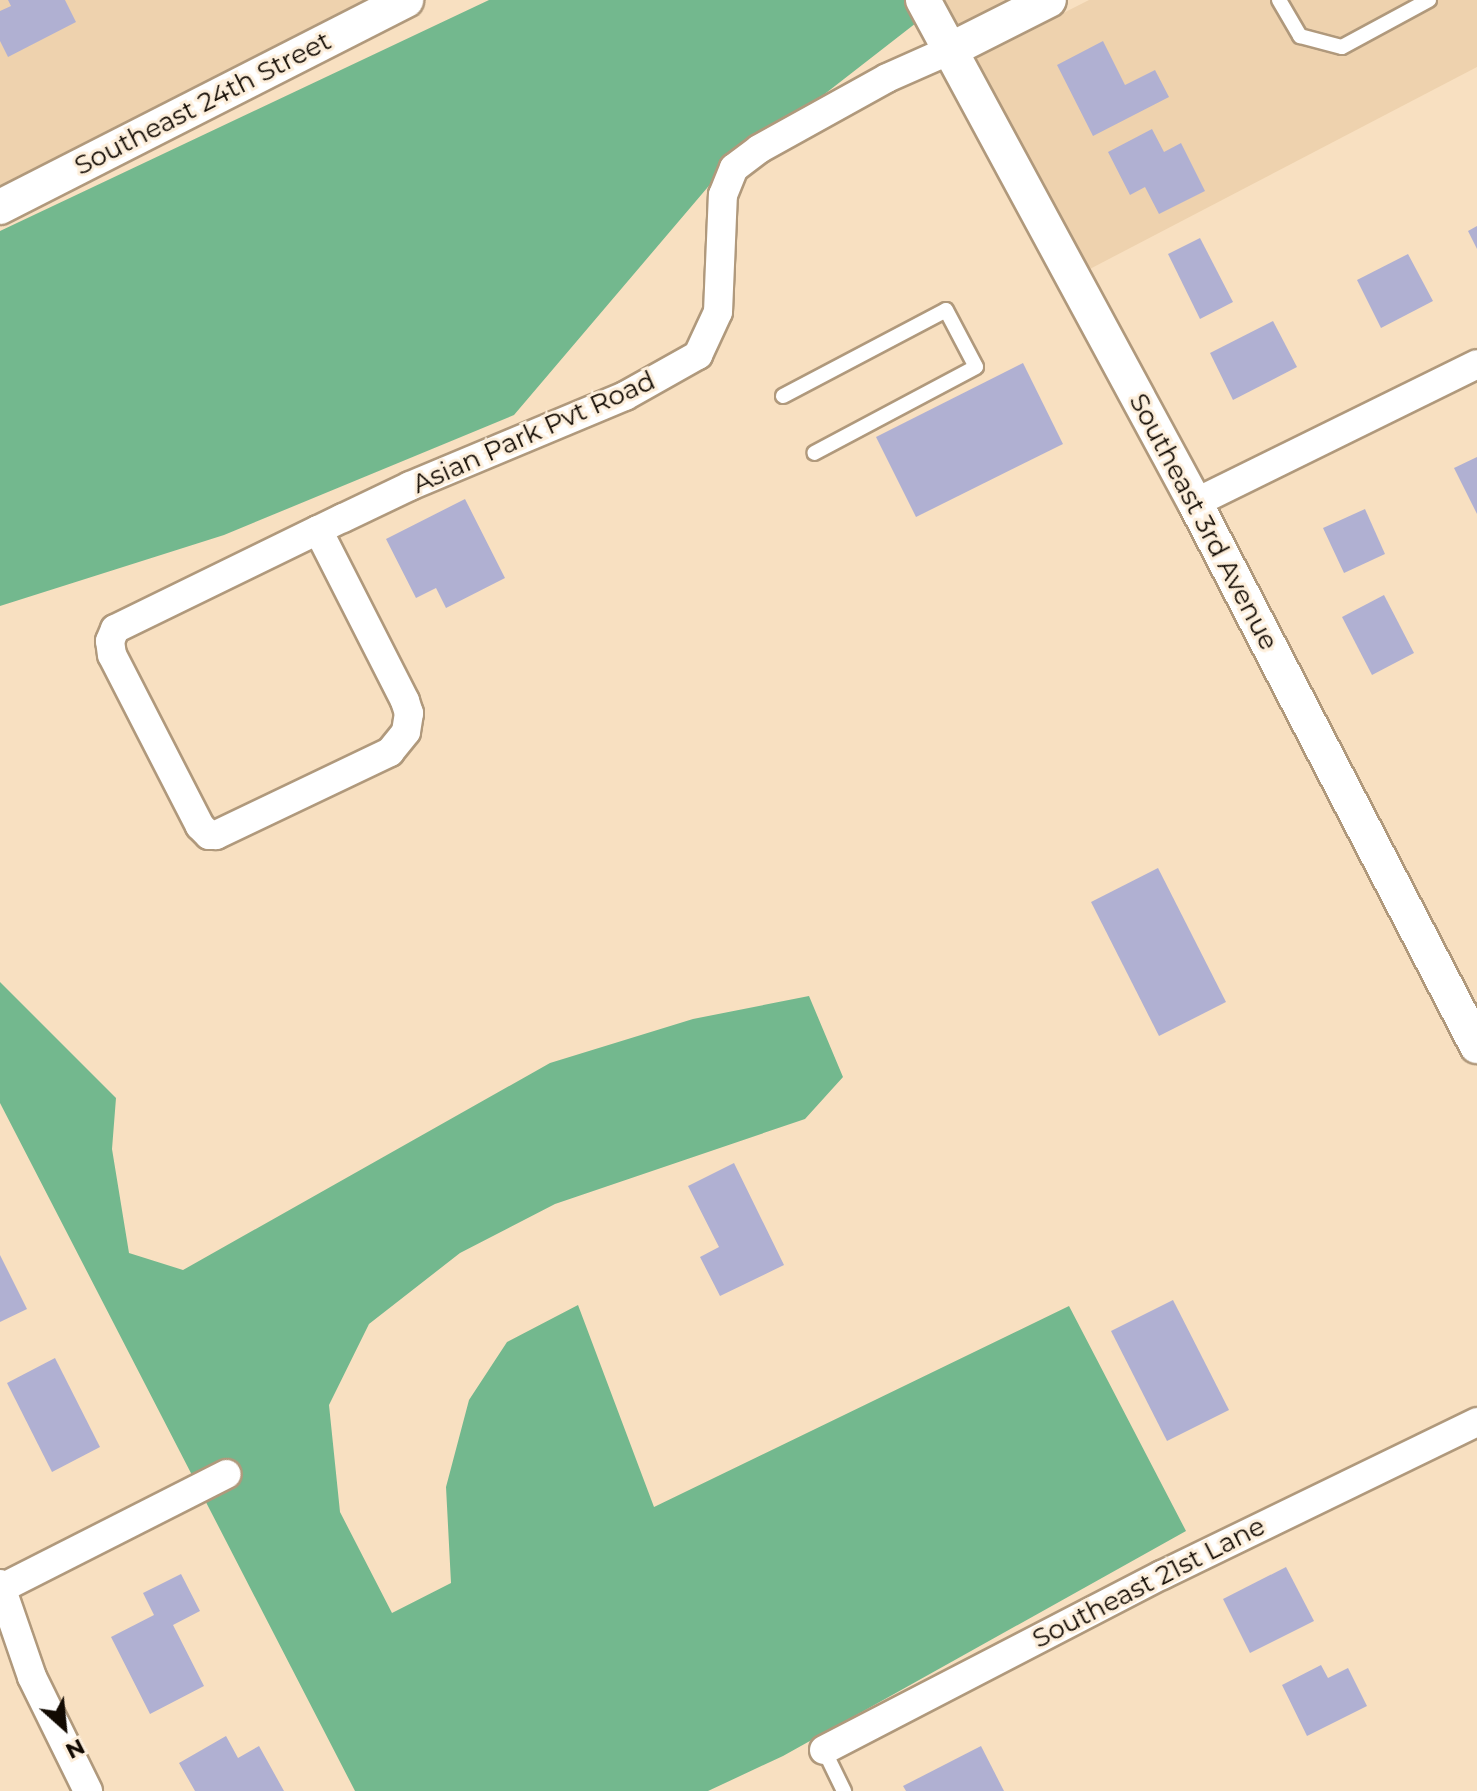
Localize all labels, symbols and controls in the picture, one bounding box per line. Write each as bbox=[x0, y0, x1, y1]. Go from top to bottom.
street label: Southeast 24th Street bbox=[70, 26, 336, 182]
street label: Asian Park Pvt Road bbox=[408, 365, 660, 501]
street label: Southeast 3rd Avenue bbox=[1122, 388, 1284, 656]
street label: Southeast 21st Lane bbox=[1028, 1511, 1270, 1655]
north arrow bbox=[24, 1687, 104, 1767]
text: N bbox=[61, 1733, 89, 1765]

